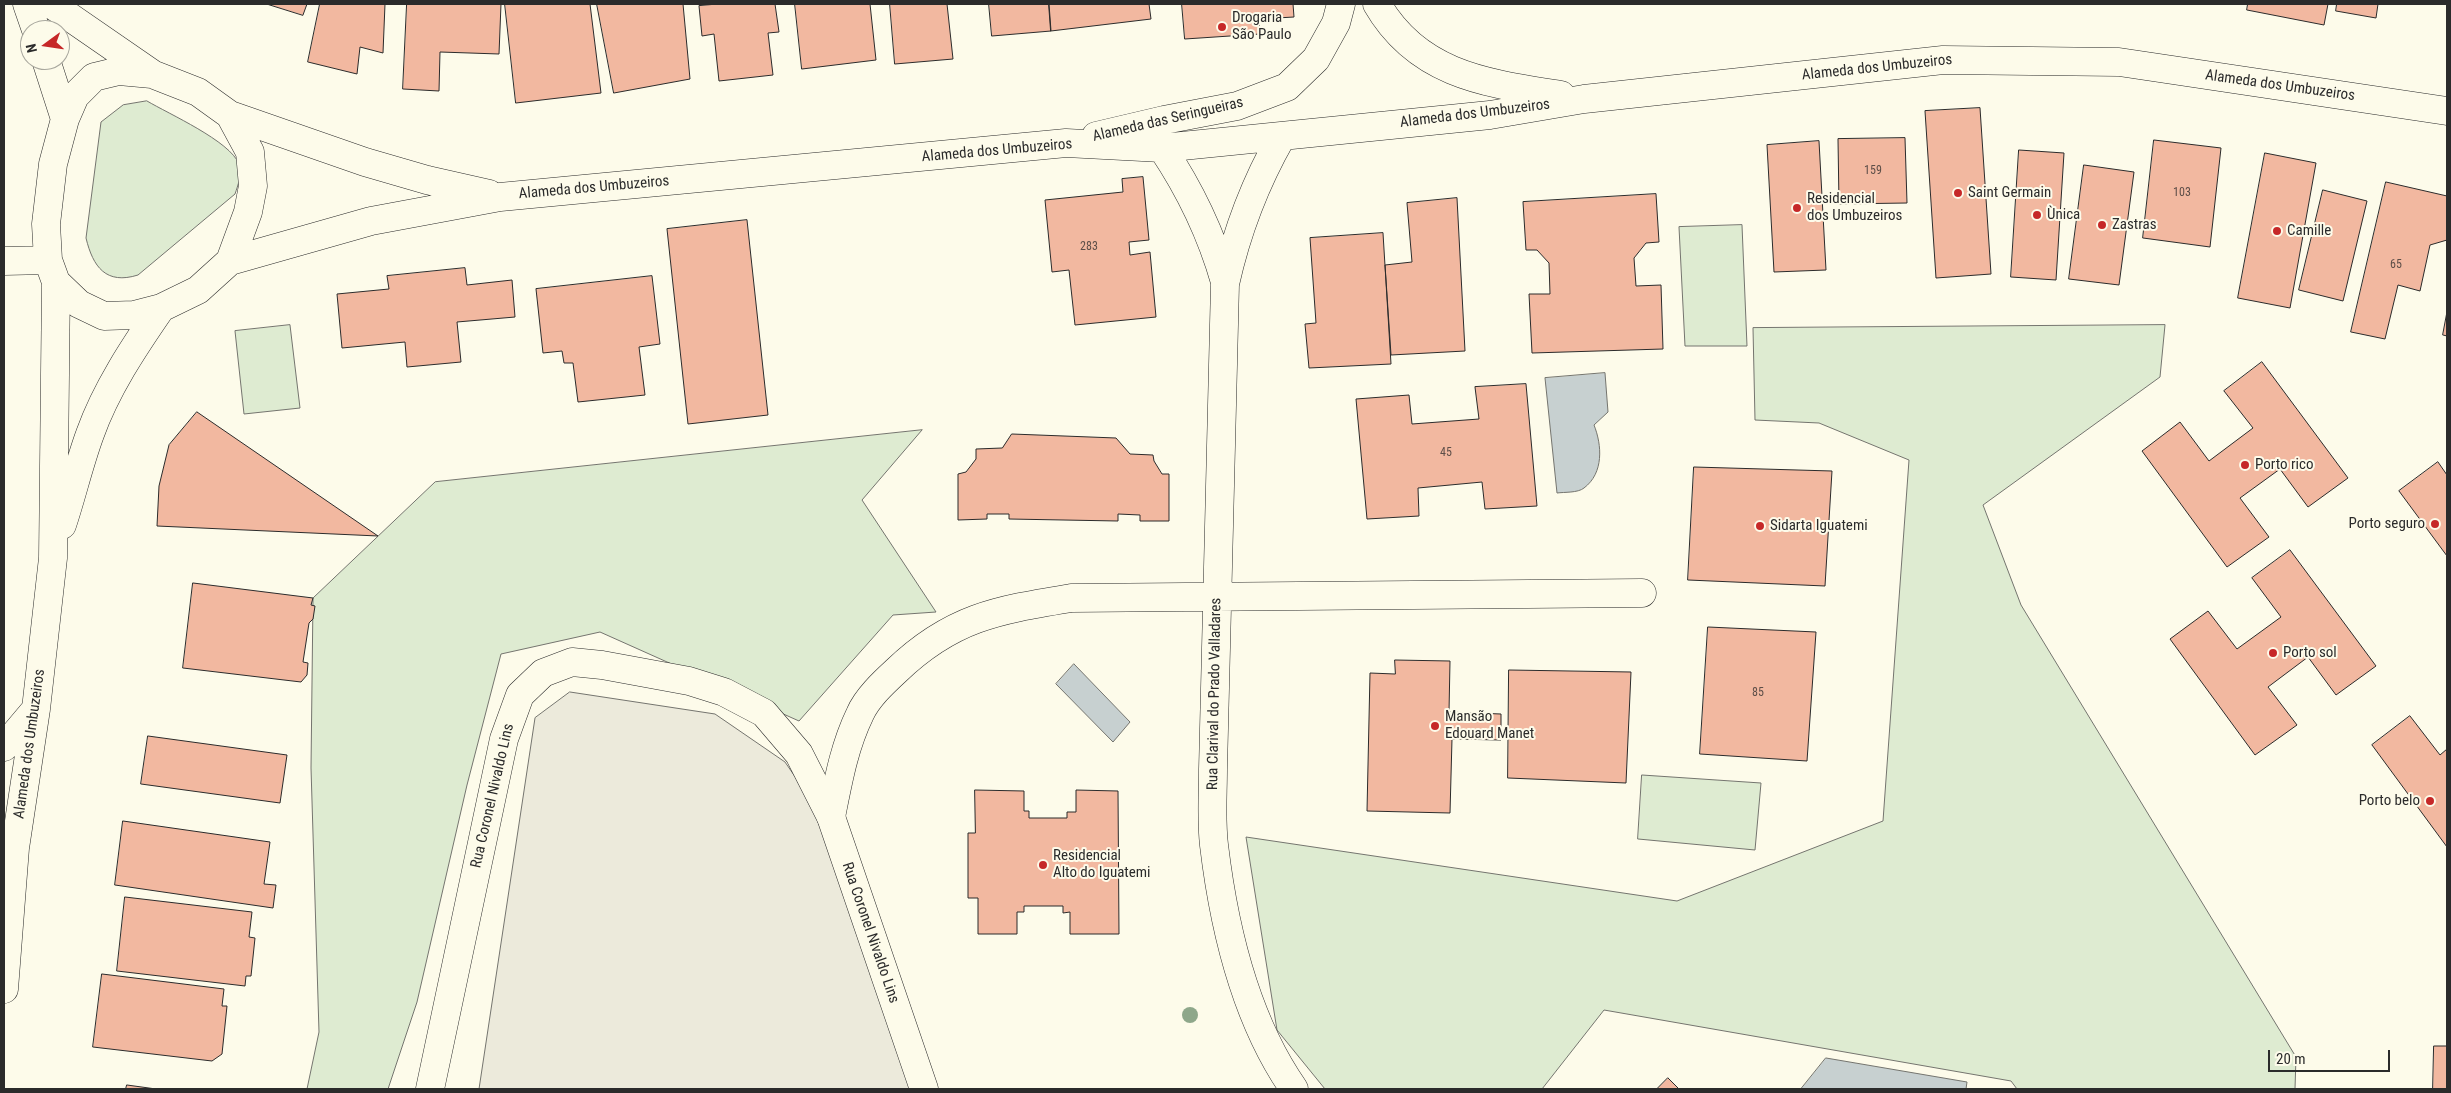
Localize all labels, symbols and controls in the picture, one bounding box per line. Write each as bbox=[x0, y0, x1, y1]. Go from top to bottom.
place label: Drogaria São Paulo bbox=[1232, 9, 1292, 44]
north arrow bbox=[20, 20, 70, 70]
marker: Drogaria São Paulo bbox=[1216, 21, 1228, 33]
text: N bbox=[23, 42, 40, 54]
street label: Alameda dos Umbuzeiros bbox=[1801, 51, 1953, 85]
street label: Alameda dos Umbuzeiros bbox=[2204, 67, 2356, 105]
street label: Alameda das Seringueiras bbox=[1091, 94, 1245, 146]
street label: Alameda dos Umbuzeiros bbox=[1399, 96, 1551, 132]
street label: Alameda dos Umbuzeiros bbox=[921, 135, 1073, 167]
house number: 159 bbox=[1864, 164, 1882, 178]
street label: Alameda dos Umbuzeiros bbox=[518, 172, 670, 204]
place label: Saint Germain bbox=[1968, 184, 2051, 202]
house number: 103 bbox=[2173, 186, 2191, 200]
marker: Saint Germain bbox=[1952, 187, 1964, 199]
place label: Residencial dos Umbuzeiros bbox=[1807, 190, 1902, 225]
marker: Residencial dos Umbuzeiros bbox=[1791, 202, 1803, 214]
place label: Ùnica bbox=[2047, 206, 2080, 224]
marker: Ùnica bbox=[2031, 209, 2043, 221]
place label: Zastras bbox=[2112, 216, 2157, 234]
marker: Zastras bbox=[2096, 219, 2108, 231]
place label: Camille bbox=[2287, 222, 2331, 240]
marker: Camille bbox=[2271, 225, 2283, 237]
house number: 283 bbox=[1080, 240, 1098, 254]
house number: 65 bbox=[2390, 258, 2402, 272]
house number: 45 bbox=[1440, 446, 1452, 460]
place label: Porto rico bbox=[2255, 456, 2313, 474]
marker: Porto rico bbox=[2239, 459, 2251, 471]
place label: Porto seguro bbox=[2349, 515, 2425, 533]
place label: Sidarta Iguatemi bbox=[1770, 517, 1868, 535]
marker: Porto seguro bbox=[2429, 518, 2441, 530]
marker: Sidarta Iguatemi bbox=[1754, 520, 1766, 532]
street label: Rua Clarival do Prado Valladares bbox=[1204, 598, 1226, 790]
place label: Porto sol bbox=[2283, 644, 2337, 662]
marker: Porto sol bbox=[2267, 647, 2279, 659]
street label: Alameda dos Umbuzeiros bbox=[11, 668, 49, 820]
house number: 85 bbox=[1752, 686, 1764, 700]
place label: Mansão Edouard Manet bbox=[1445, 708, 1534, 743]
marker: Mansão Edouard Manet bbox=[1429, 720, 1441, 732]
street label: Rua Coronel Nivaldo Lins bbox=[468, 722, 518, 870]
place label: Porto belo bbox=[2359, 792, 2420, 810]
marker: Porto belo bbox=[2424, 795, 2436, 807]
place label: Residencial Alto do Iguatemi bbox=[1053, 847, 1151, 882]
marker: Residencial Alto do Iguatemi bbox=[1037, 859, 1049, 871]
street label: Rua Coronel Nivaldo Lins bbox=[837, 860, 903, 1006]
scale bar bbox=[2271, 1040, 2394, 1072]
text: 20 m bbox=[2276, 1050, 2306, 1068]

